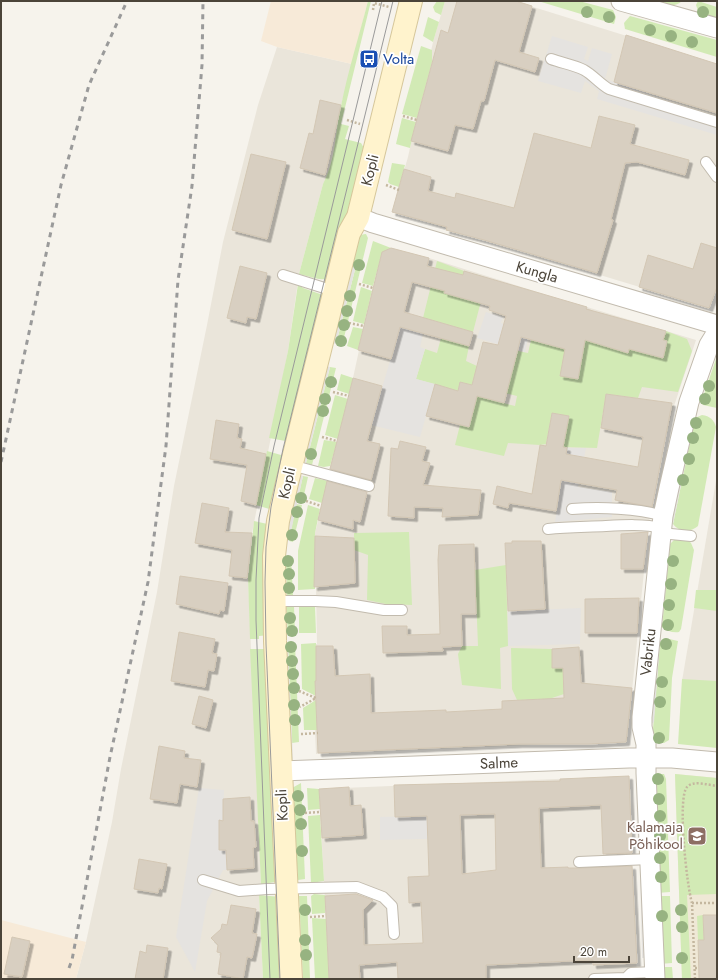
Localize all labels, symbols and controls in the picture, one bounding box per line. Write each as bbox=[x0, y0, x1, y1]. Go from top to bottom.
bus stop icon: Volta bbox=[358, 48, 380, 70]
place label: Volta bbox=[383, 48, 414, 70]
street label: Kopli bbox=[355, 152, 385, 188]
street label: Kungla bbox=[513, 255, 561, 289]
street label: Kopli bbox=[273, 465, 301, 501]
street label: Vabriku bbox=[635, 627, 661, 677]
street label: Salme bbox=[479, 751, 519, 775]
street label: Kopli bbox=[270, 788, 294, 822]
place label: Kalamaja Põhikool bbox=[627, 816, 683, 855]
school or university icon: Kalamaja Põhikool bbox=[686, 825, 708, 847]
scale bar bbox=[574, 938, 629, 964]
text: 20 m bbox=[580, 943, 607, 961]

